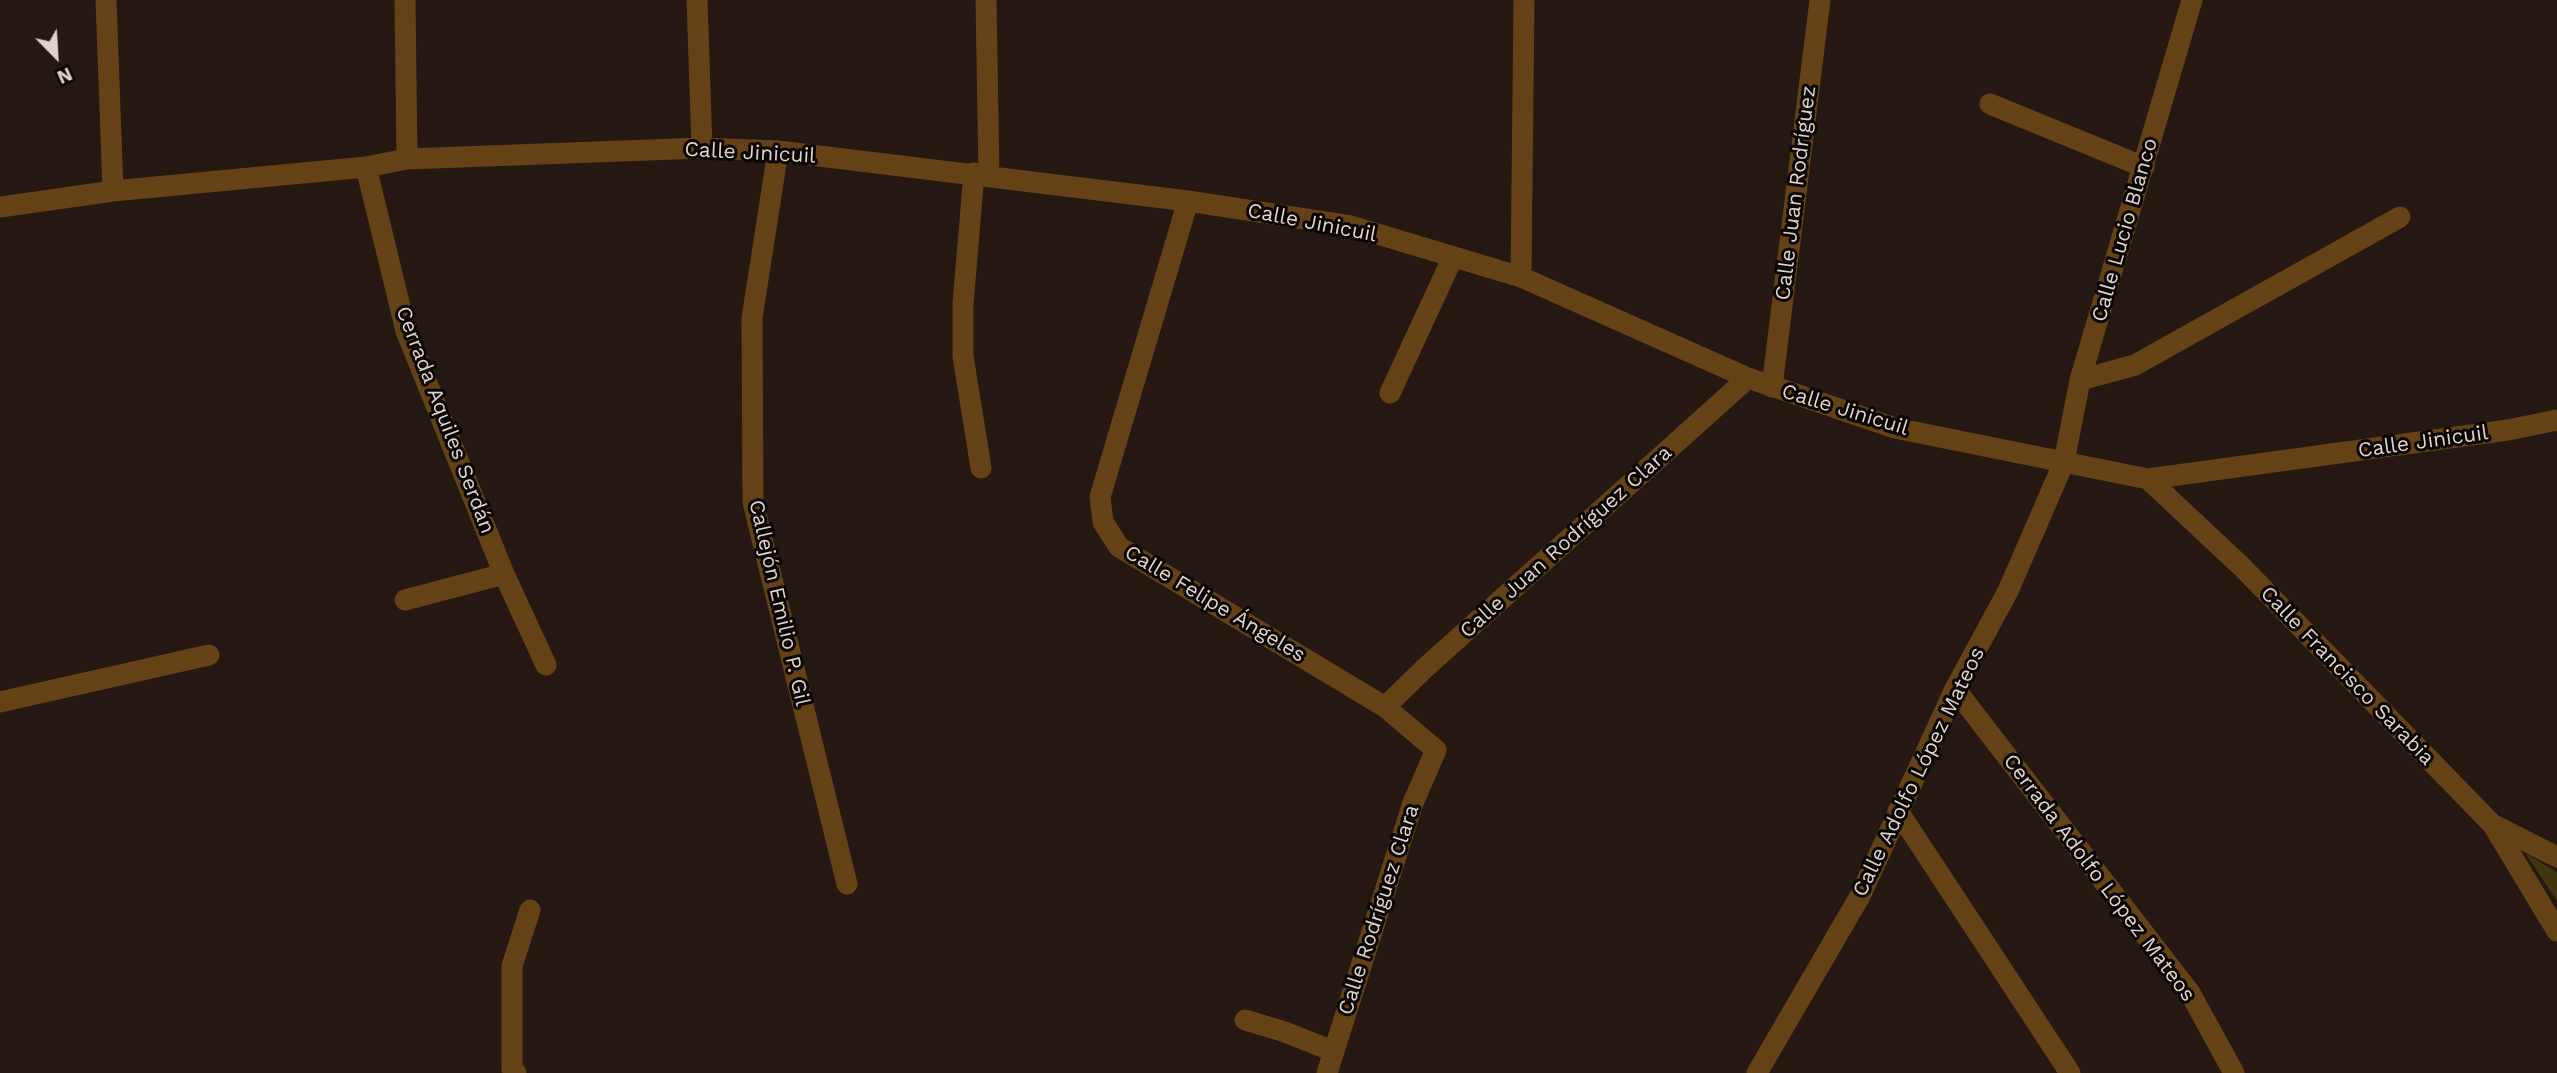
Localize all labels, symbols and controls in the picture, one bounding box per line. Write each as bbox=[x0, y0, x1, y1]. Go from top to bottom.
north arrow bbox=[21, 21, 91, 91]
text: N bbox=[54, 62, 76, 89]
street label: Calle Juan Rodríguez bbox=[1770, 84, 1822, 302]
street label: Calle Lucio Blanco bbox=[2087, 135, 2163, 325]
street label: Calle Jinicuil bbox=[684, 137, 816, 169]
street label: Calle Jinicuil bbox=[1245, 198, 1379, 248]
street label: Cerrada Aquiles Serdán bbox=[390, 303, 500, 537]
street label: Calle Jinicuil bbox=[1779, 379, 1911, 441]
street label: Calle Jinicuil bbox=[2356, 420, 2490, 464]
street label: Calle Juan Rodríguez Clara bbox=[1455, 440, 1677, 644]
street label: Callejón Emilio P. Gil bbox=[743, 498, 815, 708]
street label: Calle Felipe Ángeles bbox=[1120, 540, 1310, 668]
street label: Calle Francisco Sarabia bbox=[2255, 581, 2439, 771]
street label: Calle Adolfo López Mateos bbox=[1848, 643, 1990, 901]
street label: Cerrada Adolfo López Mateos bbox=[1998, 749, 2200, 1007]
street label: Calle Rodríguez Clara bbox=[1333, 802, 1425, 1018]

